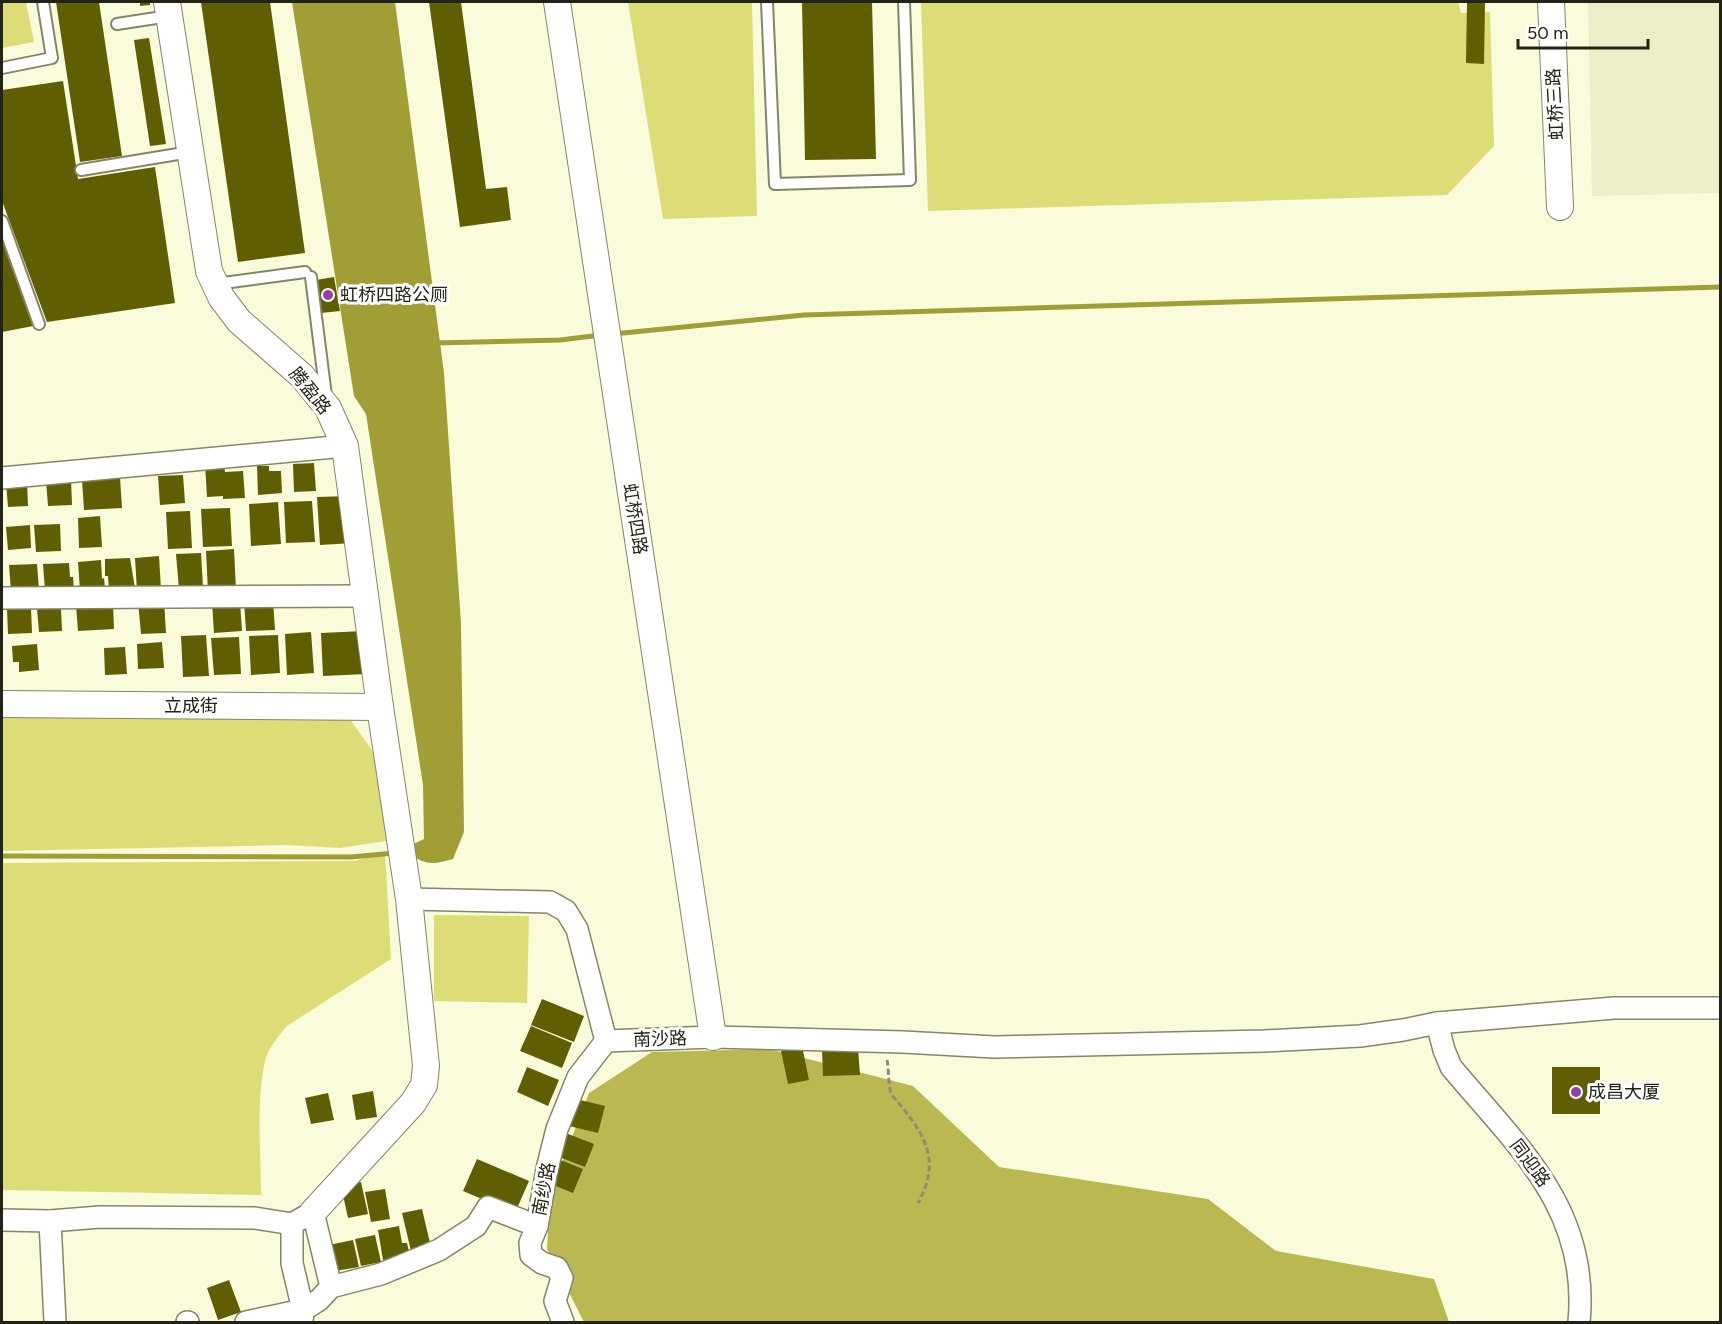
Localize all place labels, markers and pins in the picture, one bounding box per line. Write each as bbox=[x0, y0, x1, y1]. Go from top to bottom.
place label: 虹桥四路公厕 bbox=[340, 284, 448, 306]
marker: 虹桥四路公厕 bbox=[321, 288, 335, 302]
place label: 成昌大厦 bbox=[1588, 1081, 1660, 1103]
marker: 成昌大厦 bbox=[1569, 1085, 1583, 1099]

